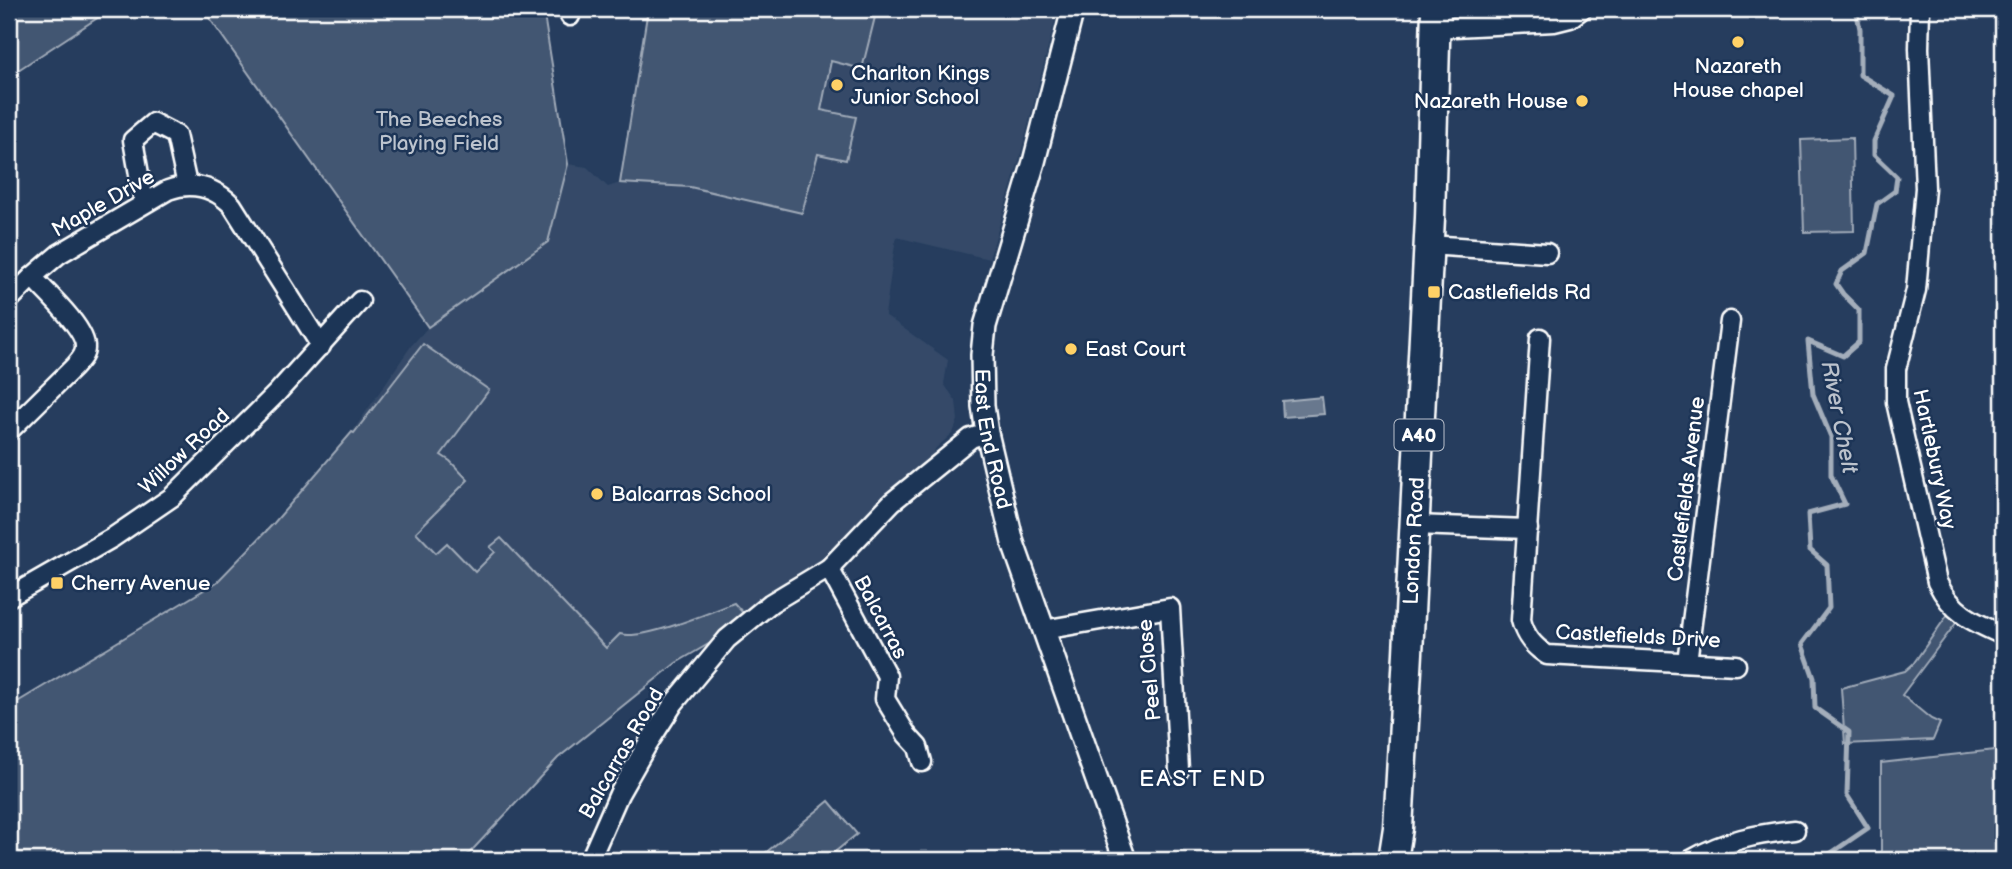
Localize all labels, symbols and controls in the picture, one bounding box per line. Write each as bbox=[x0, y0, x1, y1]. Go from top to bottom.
marker: Nazareth House chapel bbox=[1730, 34, 1746, 50]
place label: Nazareth House chapel bbox=[1672, 54, 1804, 103]
place label: Charlton Kings Junior School bbox=[851, 61, 990, 110]
marker: Charlton Kings Junior School bbox=[829, 77, 845, 93]
place label: Nazareth House bbox=[1414, 89, 1568, 114]
marker: Nazareth House bbox=[1574, 93, 1590, 109]
park label: The Beeches Playing Field bbox=[376, 107, 502, 156]
street label: Maple Drive bbox=[48, 164, 159, 243]
place label: Castlefields Rd bbox=[1448, 280, 1591, 305]
marker: Castlefields Rd bbox=[1426, 284, 1442, 300]
place label: East Court bbox=[1085, 337, 1186, 362]
marker: East Court bbox=[1063, 341, 1079, 357]
water label: River Chelt bbox=[1814, 358, 1864, 477]
street label: East End Road bbox=[969, 368, 1017, 512]
street label: Hartlebury Way bbox=[1907, 387, 1962, 532]
street label: Castlefields Avenue bbox=[1663, 395, 1710, 583]
street label: Willow Road bbox=[134, 403, 235, 500]
road number: A40 bbox=[1394, 420, 1444, 450]
street label: London Road bbox=[1398, 477, 1430, 605]
place label: Balcarras School bbox=[611, 482, 771, 507]
marker: Balcarras School bbox=[589, 486, 605, 502]
place label: Cherry Avenue bbox=[71, 571, 210, 596]
street label: Balcarras bbox=[848, 571, 913, 663]
marker: Cherry Avenue bbox=[49, 575, 65, 591]
street label: Peel Close bbox=[1133, 618, 1166, 722]
street label: Castlefields Drive bbox=[1555, 620, 1721, 653]
street label: Balcarras Road bbox=[574, 683, 669, 823]
district label: EAST END bbox=[1139, 765, 1267, 793]

